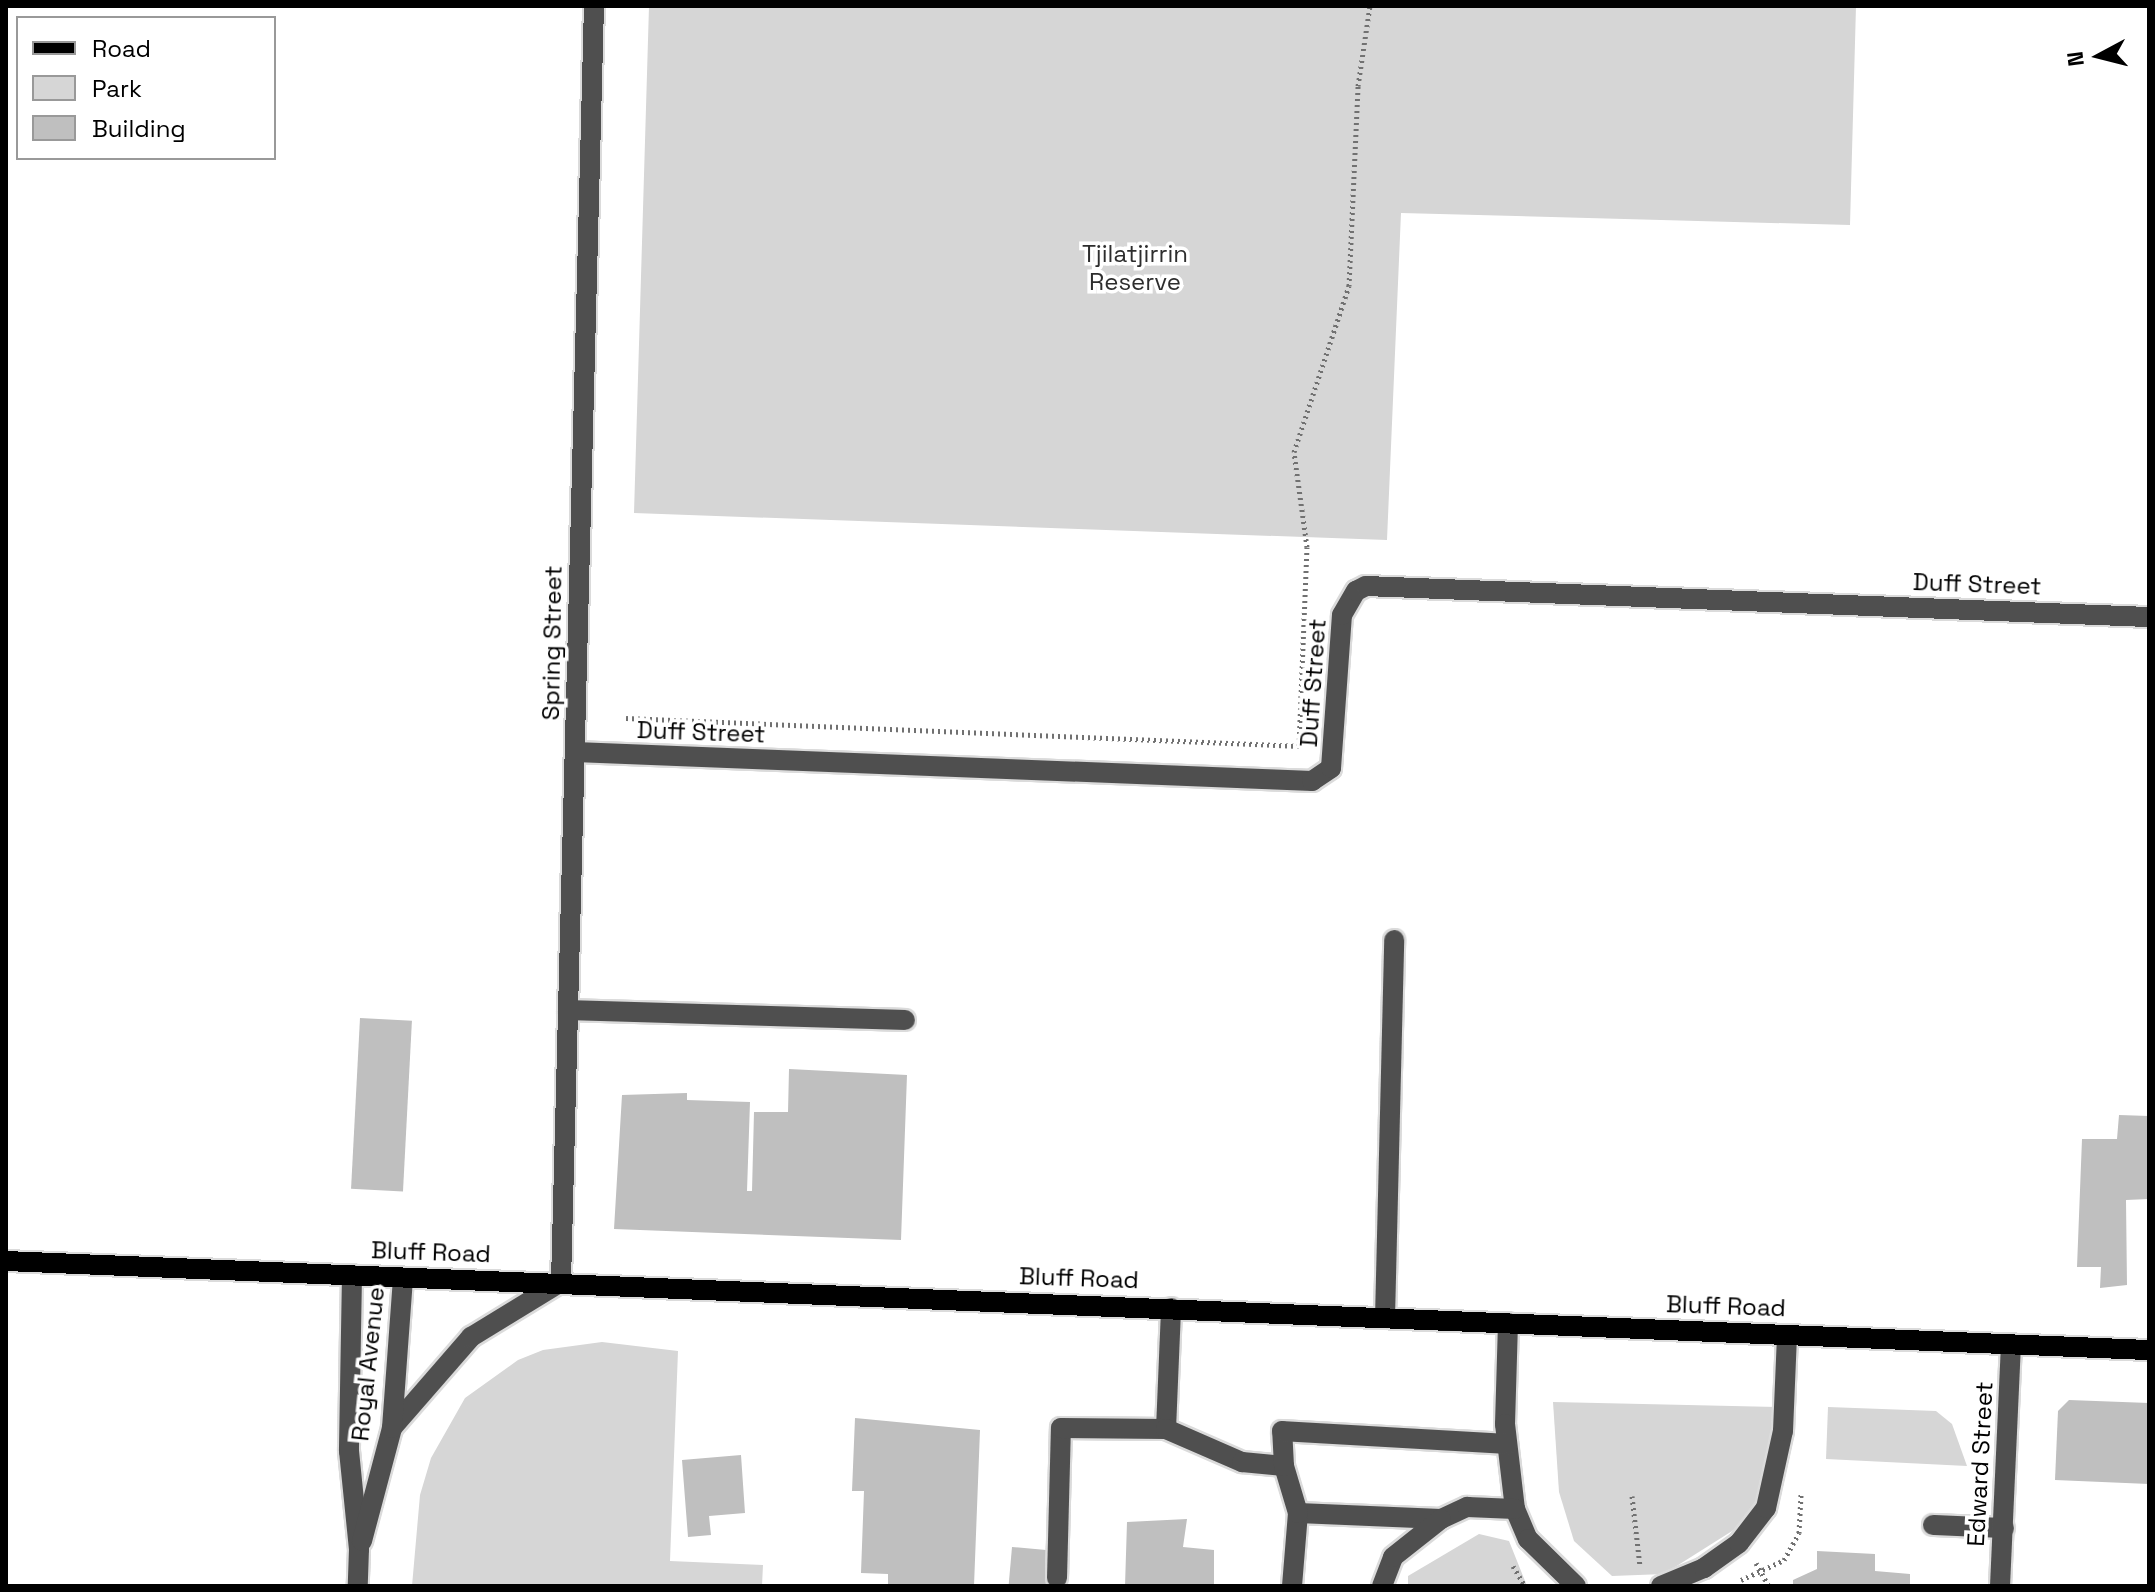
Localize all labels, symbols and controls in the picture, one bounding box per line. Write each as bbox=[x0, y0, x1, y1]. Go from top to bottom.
legend bbox=[16, 16, 276, 160]
north arrow bbox=[2059, 16, 2139, 96]
text: Road bbox=[92, 33, 151, 64]
text: N bbox=[2060, 50, 2090, 68]
text: Park bbox=[92, 73, 142, 104]
text: Building bbox=[92, 113, 186, 144]
park label: Tjilatjirrin Reserve bbox=[1082, 240, 1188, 296]
street label: Spring Street bbox=[536, 565, 568, 721]
street label: Duff Street bbox=[1912, 567, 2042, 601]
street label: Duff Street bbox=[1294, 618, 1332, 748]
street label: Duff Street bbox=[636, 715, 766, 749]
street label: Bluff Road bbox=[371, 1236, 491, 1268]
street label: Bluff Road bbox=[1019, 1262, 1139, 1294]
street label: Royal Avenue bbox=[346, 1285, 390, 1443]
street label: Bluff Road bbox=[1666, 1290, 1786, 1322]
street label: Edward Street bbox=[1961, 1381, 1999, 1547]

